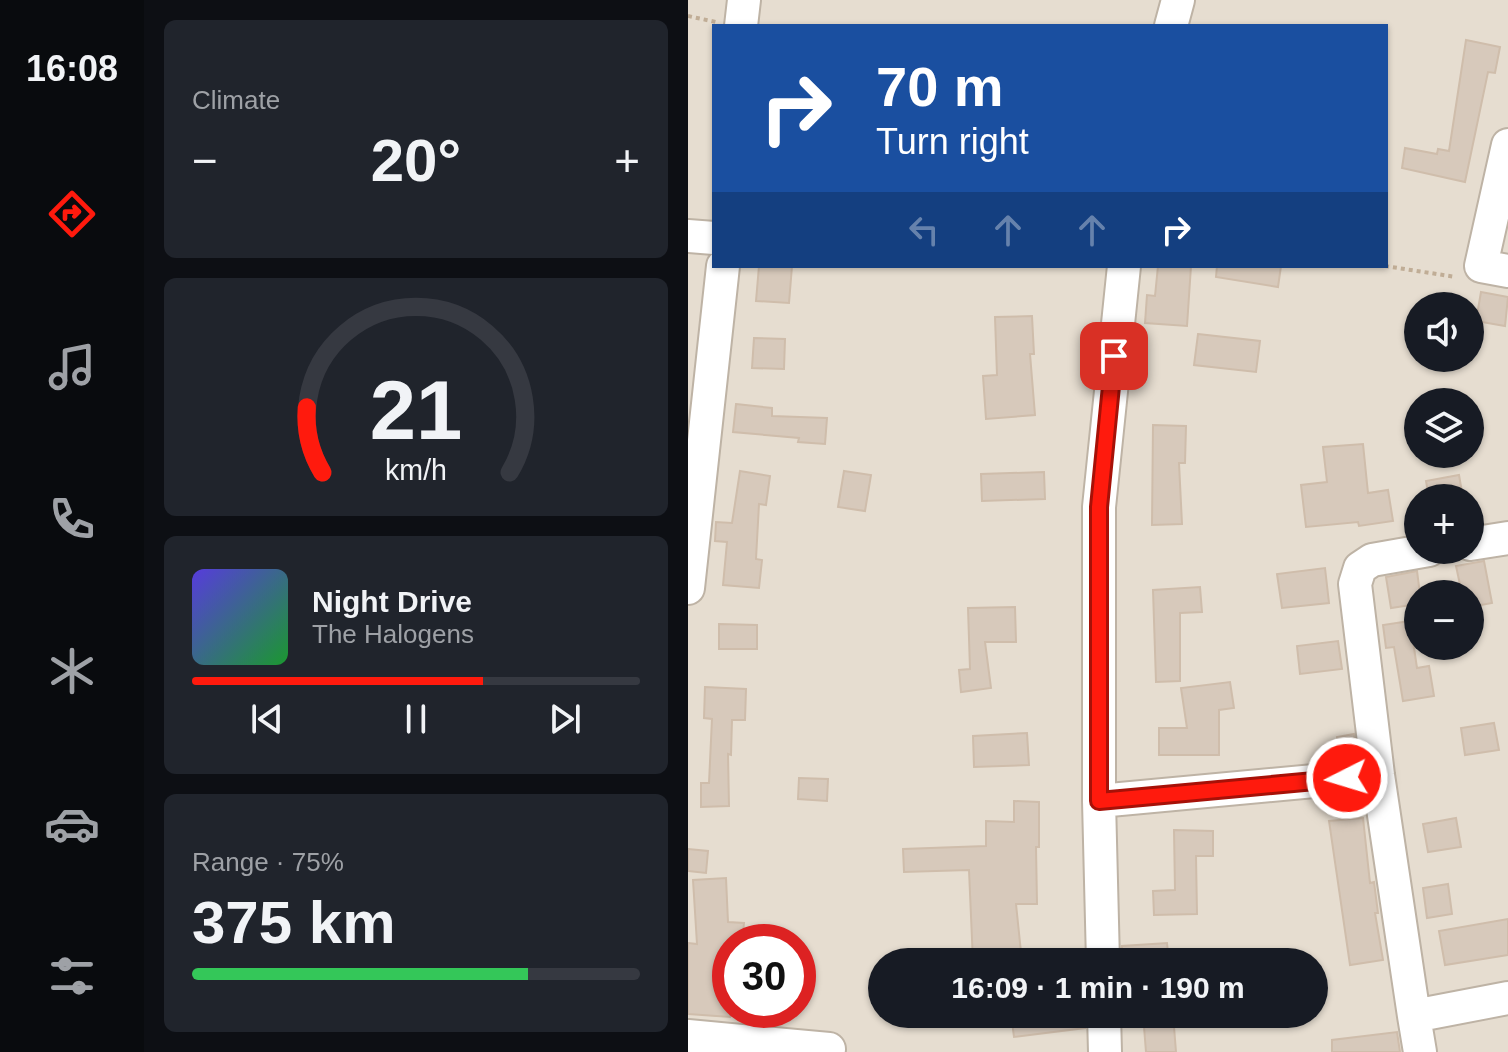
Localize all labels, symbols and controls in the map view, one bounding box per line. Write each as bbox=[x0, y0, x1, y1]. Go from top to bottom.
text: 16:08 bbox=[26, 48, 118, 89]
text: 70 m bbox=[876, 55, 1004, 118]
icon: right bbox=[744, 56, 848, 160]
text: Climate bbox=[192, 85, 280, 115]
text: Turn right bbox=[876, 121, 1029, 162]
text: 20° bbox=[371, 127, 461, 194]
text: − bbox=[192, 136, 218, 185]
text: + bbox=[614, 136, 640, 185]
icon: directions bbox=[44, 186, 100, 242]
icon: left bbox=[902, 208, 946, 252]
icon: ahead bbox=[986, 208, 1030, 252]
icon: ahead bbox=[1070, 208, 1114, 252]
icon: right bbox=[1154, 208, 1198, 252]
map controls bbox=[1404, 292, 1484, 660]
button: sound bbox=[1404, 292, 1484, 372]
pin bbox=[1080, 322, 1148, 390]
icon: arrive bbox=[1092, 334, 1136, 378]
icon: music bbox=[44, 339, 100, 395]
text: 21 bbox=[370, 364, 462, 457]
button: layers bbox=[1404, 388, 1484, 468]
text: km/h bbox=[385, 454, 447, 486]
button: + bbox=[1404, 484, 1484, 564]
icon: phone bbox=[44, 491, 100, 547]
button: − bbox=[1404, 580, 1484, 660]
text: Night Drive bbox=[312, 585, 472, 618]
text: The Halogens bbox=[312, 619, 474, 649]
icon: climate bbox=[44, 643, 100, 699]
icon: previous bbox=[245, 697, 289, 741]
icon: pause bbox=[394, 697, 438, 741]
icon: next bbox=[543, 697, 587, 741]
position arrow bbox=[1305, 736, 1389, 820]
icon: car bbox=[44, 796, 100, 852]
text: Range · 75% bbox=[192, 847, 344, 877]
text: 375 km bbox=[192, 889, 396, 956]
speed limit sign: 30 bbox=[712, 924, 816, 1028]
icon: filters bbox=[44, 948, 100, 1004]
text: 16:09 · 1 min · 190 m bbox=[951, 971, 1245, 1004]

